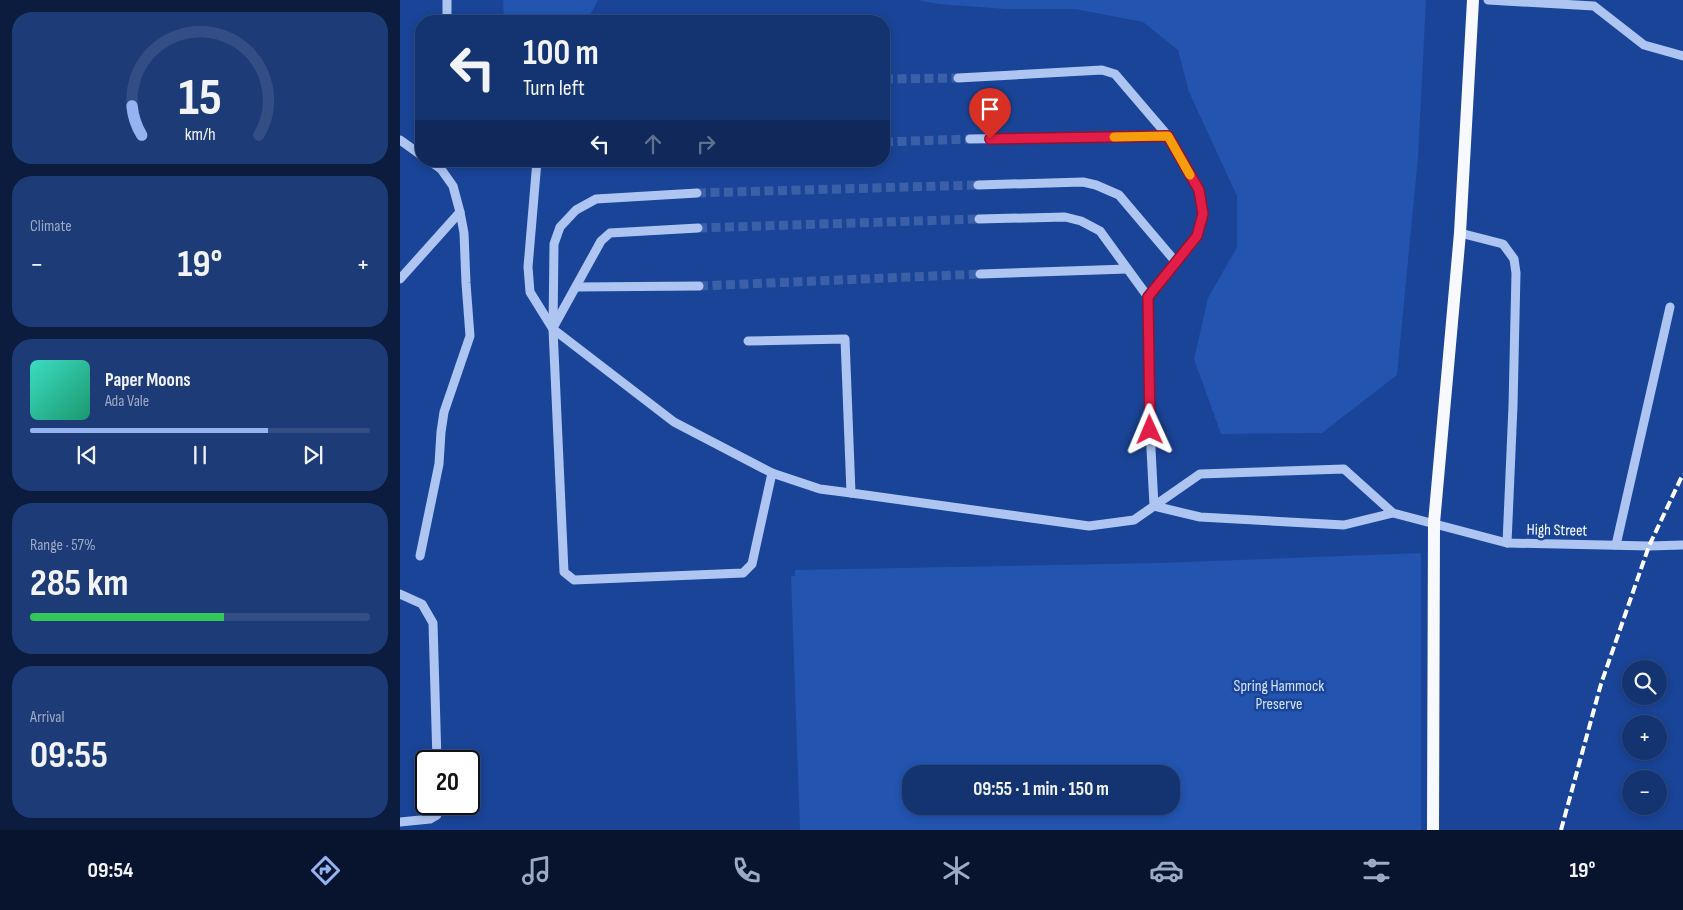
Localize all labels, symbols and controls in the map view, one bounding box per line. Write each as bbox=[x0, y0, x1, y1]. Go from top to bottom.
text: 100 m bbox=[523, 32, 599, 75]
icon: left bbox=[440, 35, 505, 100]
text: 15 bbox=[178, 67, 222, 130]
text: Turn left bbox=[523, 75, 585, 102]
pin bbox=[969, 88, 1011, 139]
icon: arrive bbox=[976, 95, 1004, 123]
text: km/h bbox=[185, 124, 215, 145]
icon: left bbox=[586, 130, 614, 158]
icon: ahead bbox=[639, 130, 667, 158]
icon: right bbox=[692, 130, 720, 158]
text: Climate bbox=[30, 217, 72, 236]
text: 19° bbox=[178, 242, 222, 287]
text: − bbox=[30, 248, 44, 281]
text: + bbox=[356, 248, 370, 281]
text: Paper Moons bbox=[105, 369, 191, 392]
text: Ada Vale bbox=[105, 392, 149, 411]
position arrow bbox=[1123, 403, 1175, 455]
icon: previous bbox=[73, 441, 101, 469]
icon: pause bbox=[186, 441, 214, 469]
icon: next bbox=[299, 441, 327, 469]
street label: High Street bbox=[1526, 520, 1588, 541]
text: Range · 57% bbox=[30, 536, 96, 555]
text: 285 km bbox=[30, 561, 128, 606]
map controls bbox=[1622, 660, 1667, 815]
button: search bbox=[1622, 660, 1667, 705]
park label: Spring Hammock Preserve bbox=[1234, 677, 1324, 714]
text: Arrival bbox=[30, 708, 64, 727]
button: + bbox=[1622, 715, 1667, 760]
text: 09:55 bbox=[30, 733, 108, 778]
speed limit sign: 20 bbox=[415, 750, 480, 815]
button: − bbox=[1622, 770, 1667, 815]
text: 09:55 · 1 min · 150 m bbox=[973, 778, 1109, 801]
icon: directions bbox=[308, 853, 343, 888]
icon: music bbox=[519, 853, 554, 888]
icon: phone bbox=[729, 853, 764, 888]
icon: climate bbox=[939, 853, 974, 888]
icon: car bbox=[1149, 853, 1184, 888]
icon: filters bbox=[1359, 853, 1394, 888]
text: 09:54 bbox=[88, 857, 133, 884]
text: 19° bbox=[1569, 857, 1595, 884]

